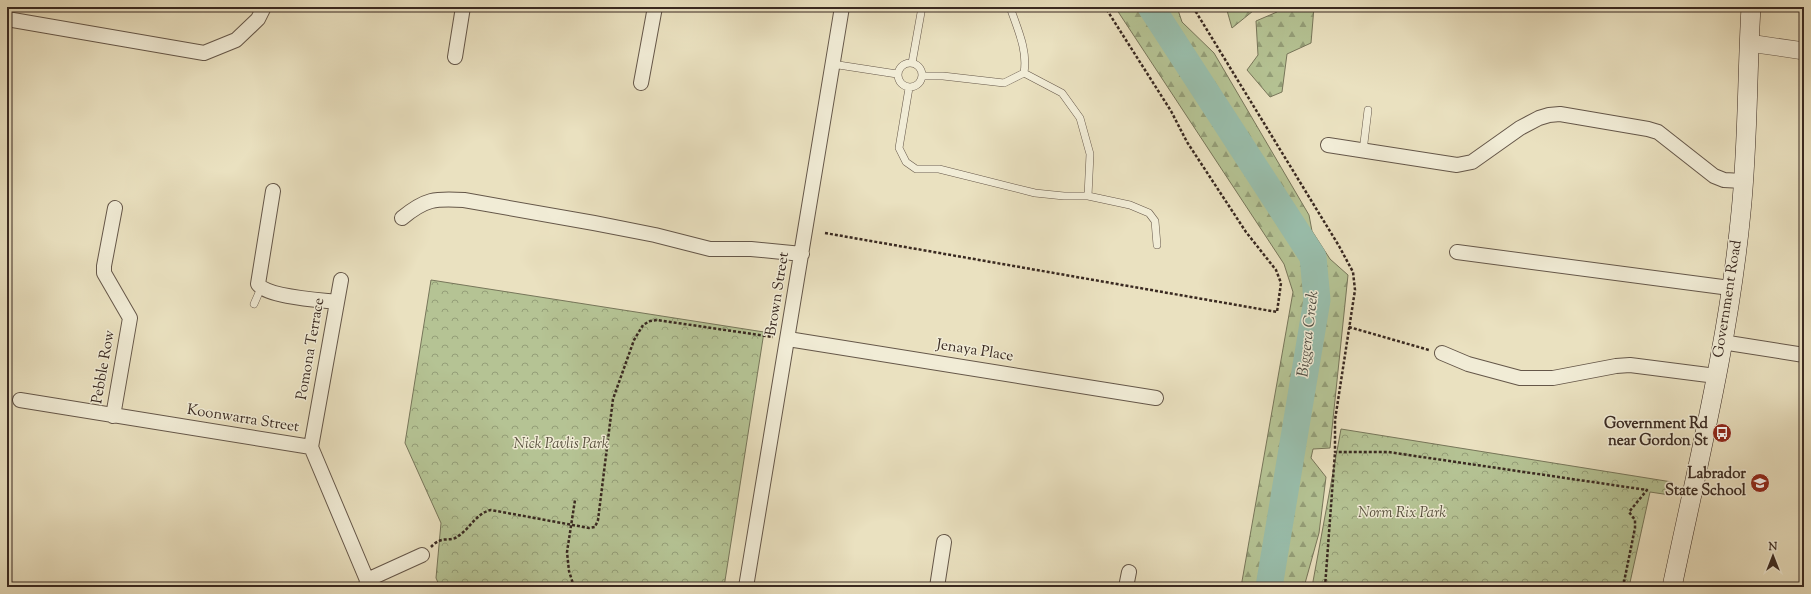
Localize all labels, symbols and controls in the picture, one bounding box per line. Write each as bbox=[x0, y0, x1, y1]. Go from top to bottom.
street label: Government Road bbox=[1708, 238, 1748, 359]
street label: Brown Street bbox=[761, 250, 795, 338]
water label: Biggera Creek bbox=[1292, 290, 1326, 378]
street label: Pomona Terrace bbox=[292, 296, 330, 402]
street label: Pebble Row bbox=[87, 329, 121, 405]
street label: Jenaya Place bbox=[934, 334, 1015, 367]
street label: Koonwarra Street bbox=[186, 400, 300, 438]
place label: Government Rd near Gordon St bbox=[1604, 414, 1709, 452]
bus stop icon: Government Rd near Gordon St bbox=[1711, 422, 1733, 444]
park label: Nick Pavlis Park bbox=[513, 434, 609, 455]
place label: Labrador State School bbox=[1665, 464, 1747, 502]
school or university icon: Labrador State School bbox=[1749, 472, 1771, 494]
park label: Norm Rix Park bbox=[1358, 503, 1446, 524]
north arrow bbox=[1753, 536, 1793, 576]
text: N bbox=[1768, 539, 1778, 555]

